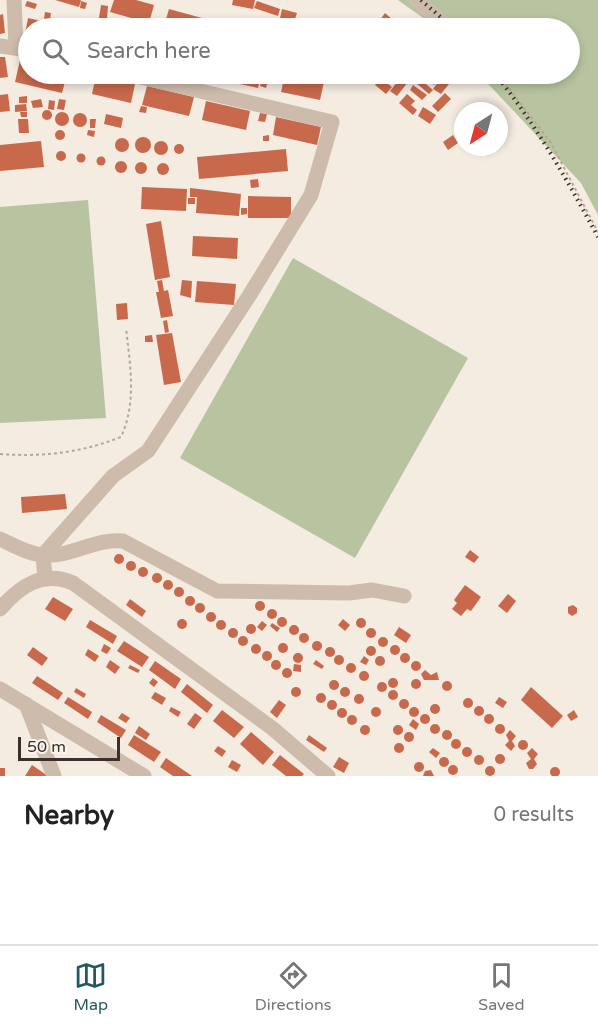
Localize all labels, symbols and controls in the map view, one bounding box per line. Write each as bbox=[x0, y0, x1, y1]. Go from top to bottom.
search box bbox=[18, 18, 580, 84]
icon: search bbox=[39, 35, 72, 68]
text: Search here bbox=[87, 38, 211, 64]
north arrow bbox=[454, 102, 508, 156]
scale bar bbox=[18, 734, 120, 762]
text: 50 m bbox=[27, 737, 66, 757]
text: Nearby bbox=[24, 800, 114, 831]
text: 0 results bbox=[494, 803, 574, 827]
tab: Map bbox=[73, 959, 108, 1015]
tab: Directions bbox=[255, 959, 331, 1015]
tab: Saved bbox=[478, 959, 525, 1015]

